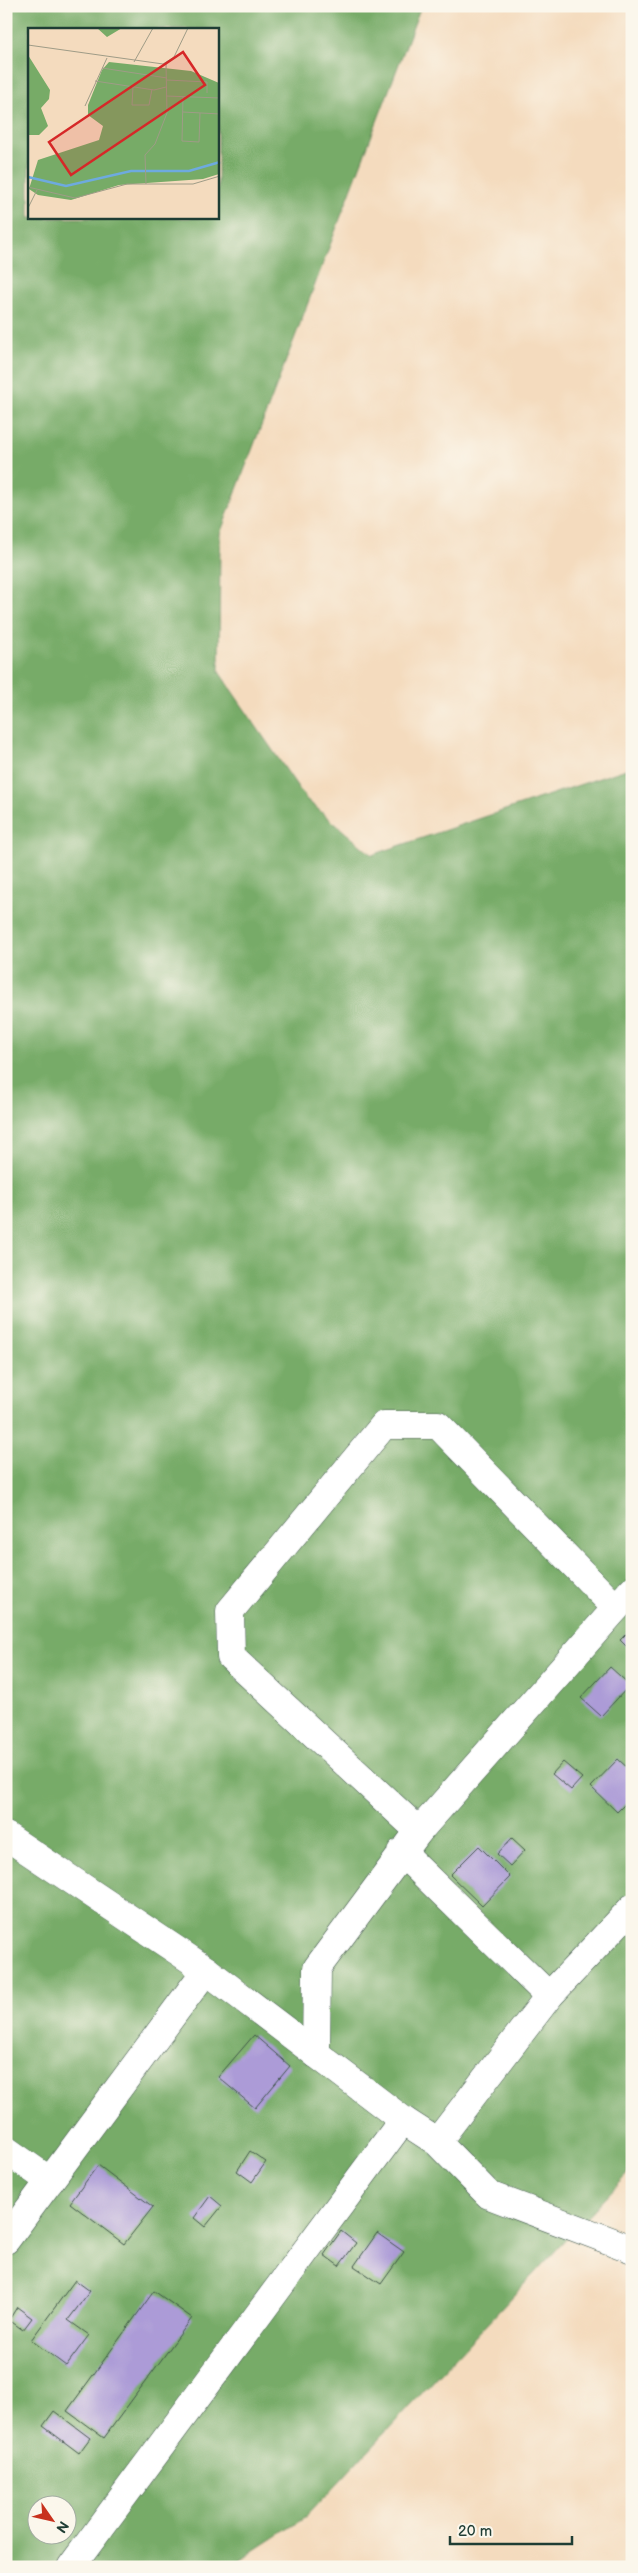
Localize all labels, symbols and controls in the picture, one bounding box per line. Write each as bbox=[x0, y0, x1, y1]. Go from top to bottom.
inset map bbox=[28, 28, 219, 219]
north arrow bbox=[28, 2496, 78, 2546]
scale bar bbox=[450, 2513, 573, 2545]
text: N bbox=[52, 2518, 72, 2536]
text: 20 m bbox=[458, 2522, 492, 2541]

